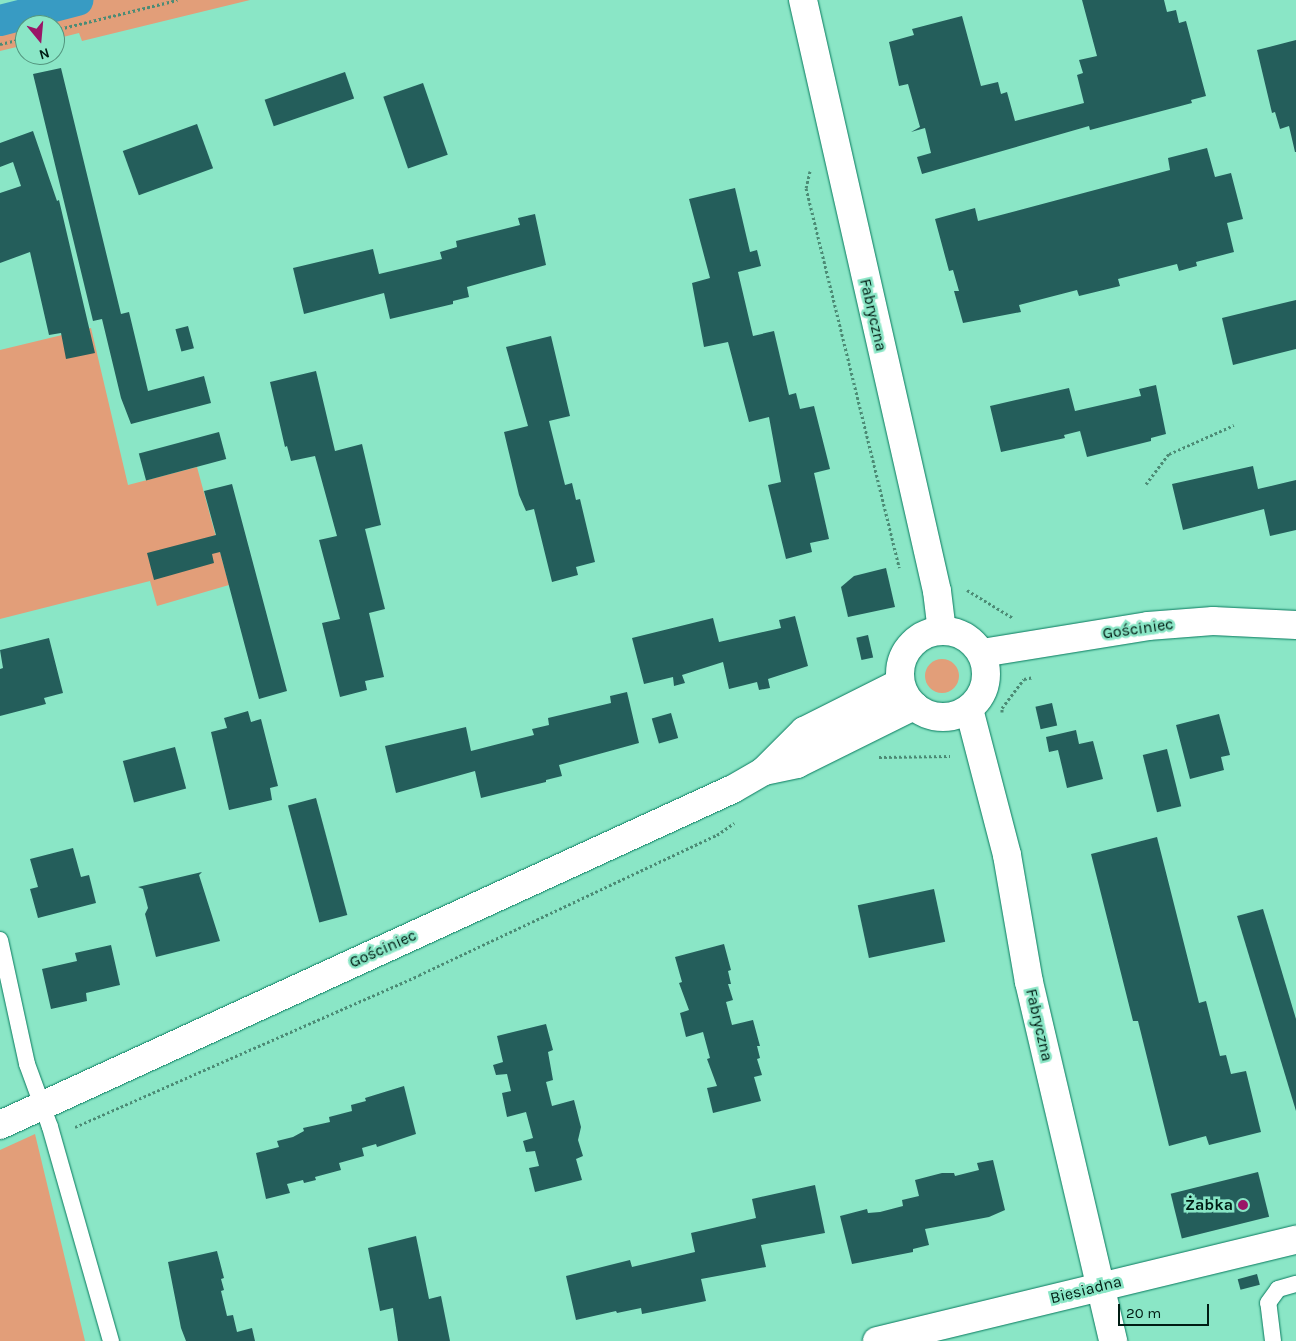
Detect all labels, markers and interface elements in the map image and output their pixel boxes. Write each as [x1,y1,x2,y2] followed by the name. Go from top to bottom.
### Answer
[15,15,65,65] north arrow
[37,44,52,63] text: N
[855,277,891,353] street label: Fabryczna
[1101,615,1175,643] street label: Gościniec
[346,926,420,972] street label: Gościniec
[1021,987,1057,1063] street label: Fabryczna
[1185,1195,1233,1215] place label: Żabka
[1237,1199,1249,1211] marker: Żabka
[1048,1272,1124,1308] street label: Biesiadna
[1121,1294,1212,1326] scale bar
[1126,1304,1161,1322] text: 20 m

